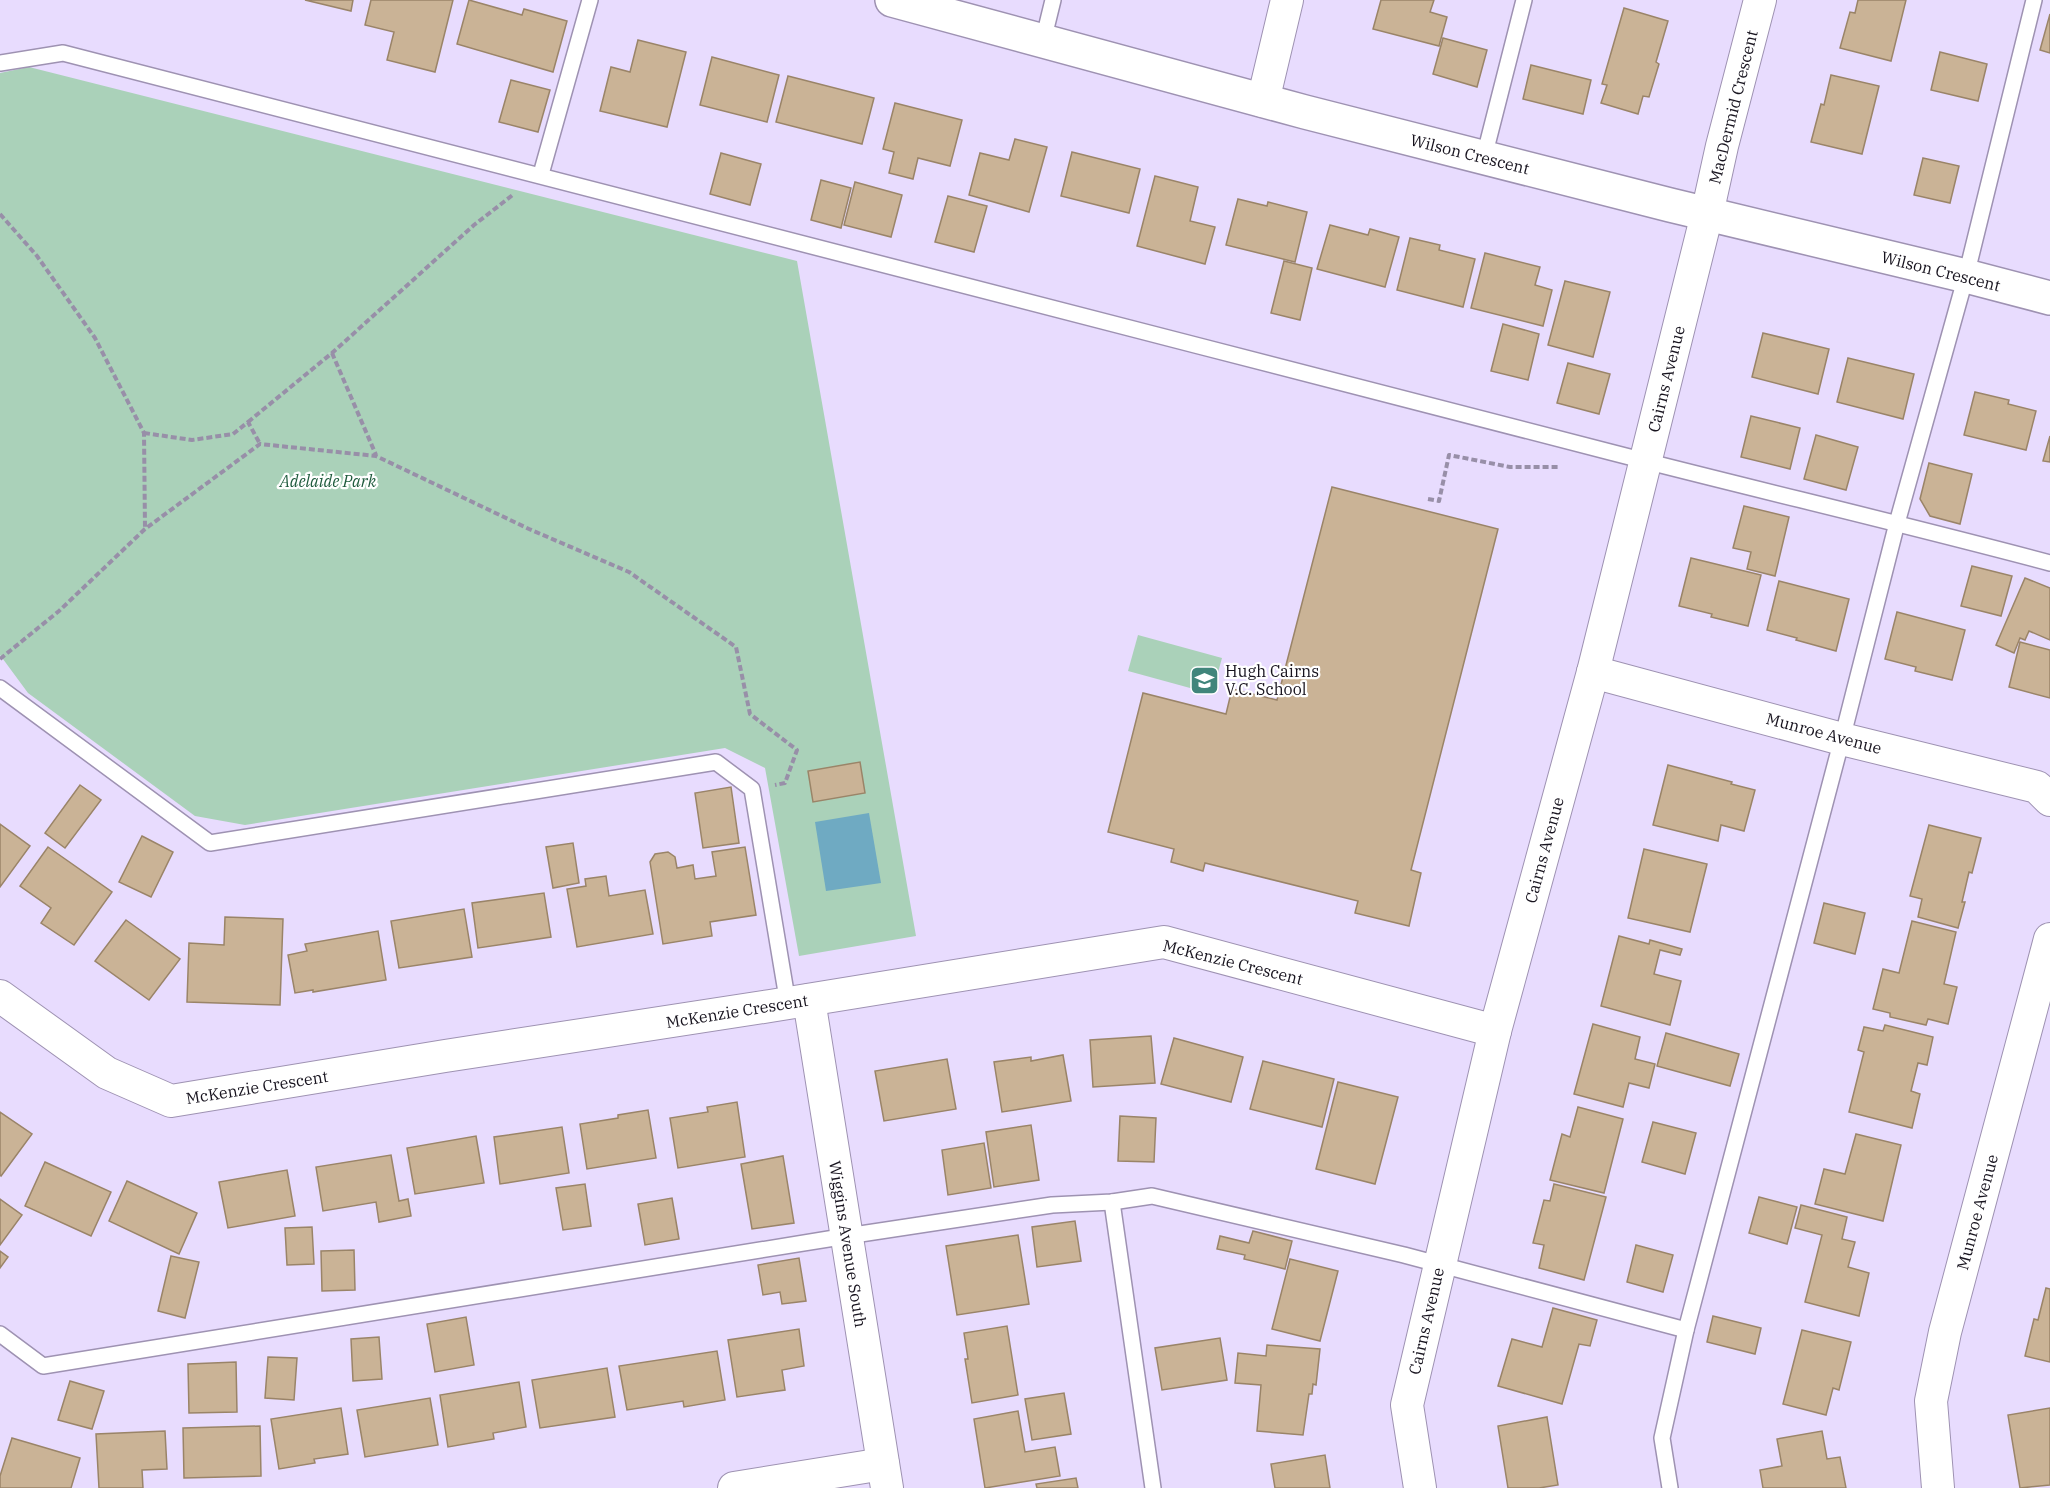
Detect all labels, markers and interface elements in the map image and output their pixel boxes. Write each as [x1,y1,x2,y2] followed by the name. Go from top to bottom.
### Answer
[1704,28,1762,186] street label: MacDermid Crescent
[1408,130,1532,179] street label: Wilson Crescent
[1879,247,2003,296] street label: Wilson Crescent
[1643,324,1689,434] street label: Cairns Avenue
[279,471,377,491] park label: Adelaide Park
[1225,661,1319,699] place label: Hugh Cairns V.C. School
[1188,664,1220,696] school or university icon: Hugh Cairns V.C. School
[1764,708,1884,758] street label: Munroe Avenue
[1520,795,1568,905] street label: Cairns Avenue
[1161,935,1305,989] street label: McKenzie Crescent
[665,990,810,1032] street label: McKenzie Crescent
[185,1066,330,1108] street label: McKenzie Crescent
[1952,1152,2002,1272] street label: Munroe Avenue
[825,1159,871,1329] street label: Wiggins Avenue South
[1404,1266,1448,1376] street label: Cairns Avenue

